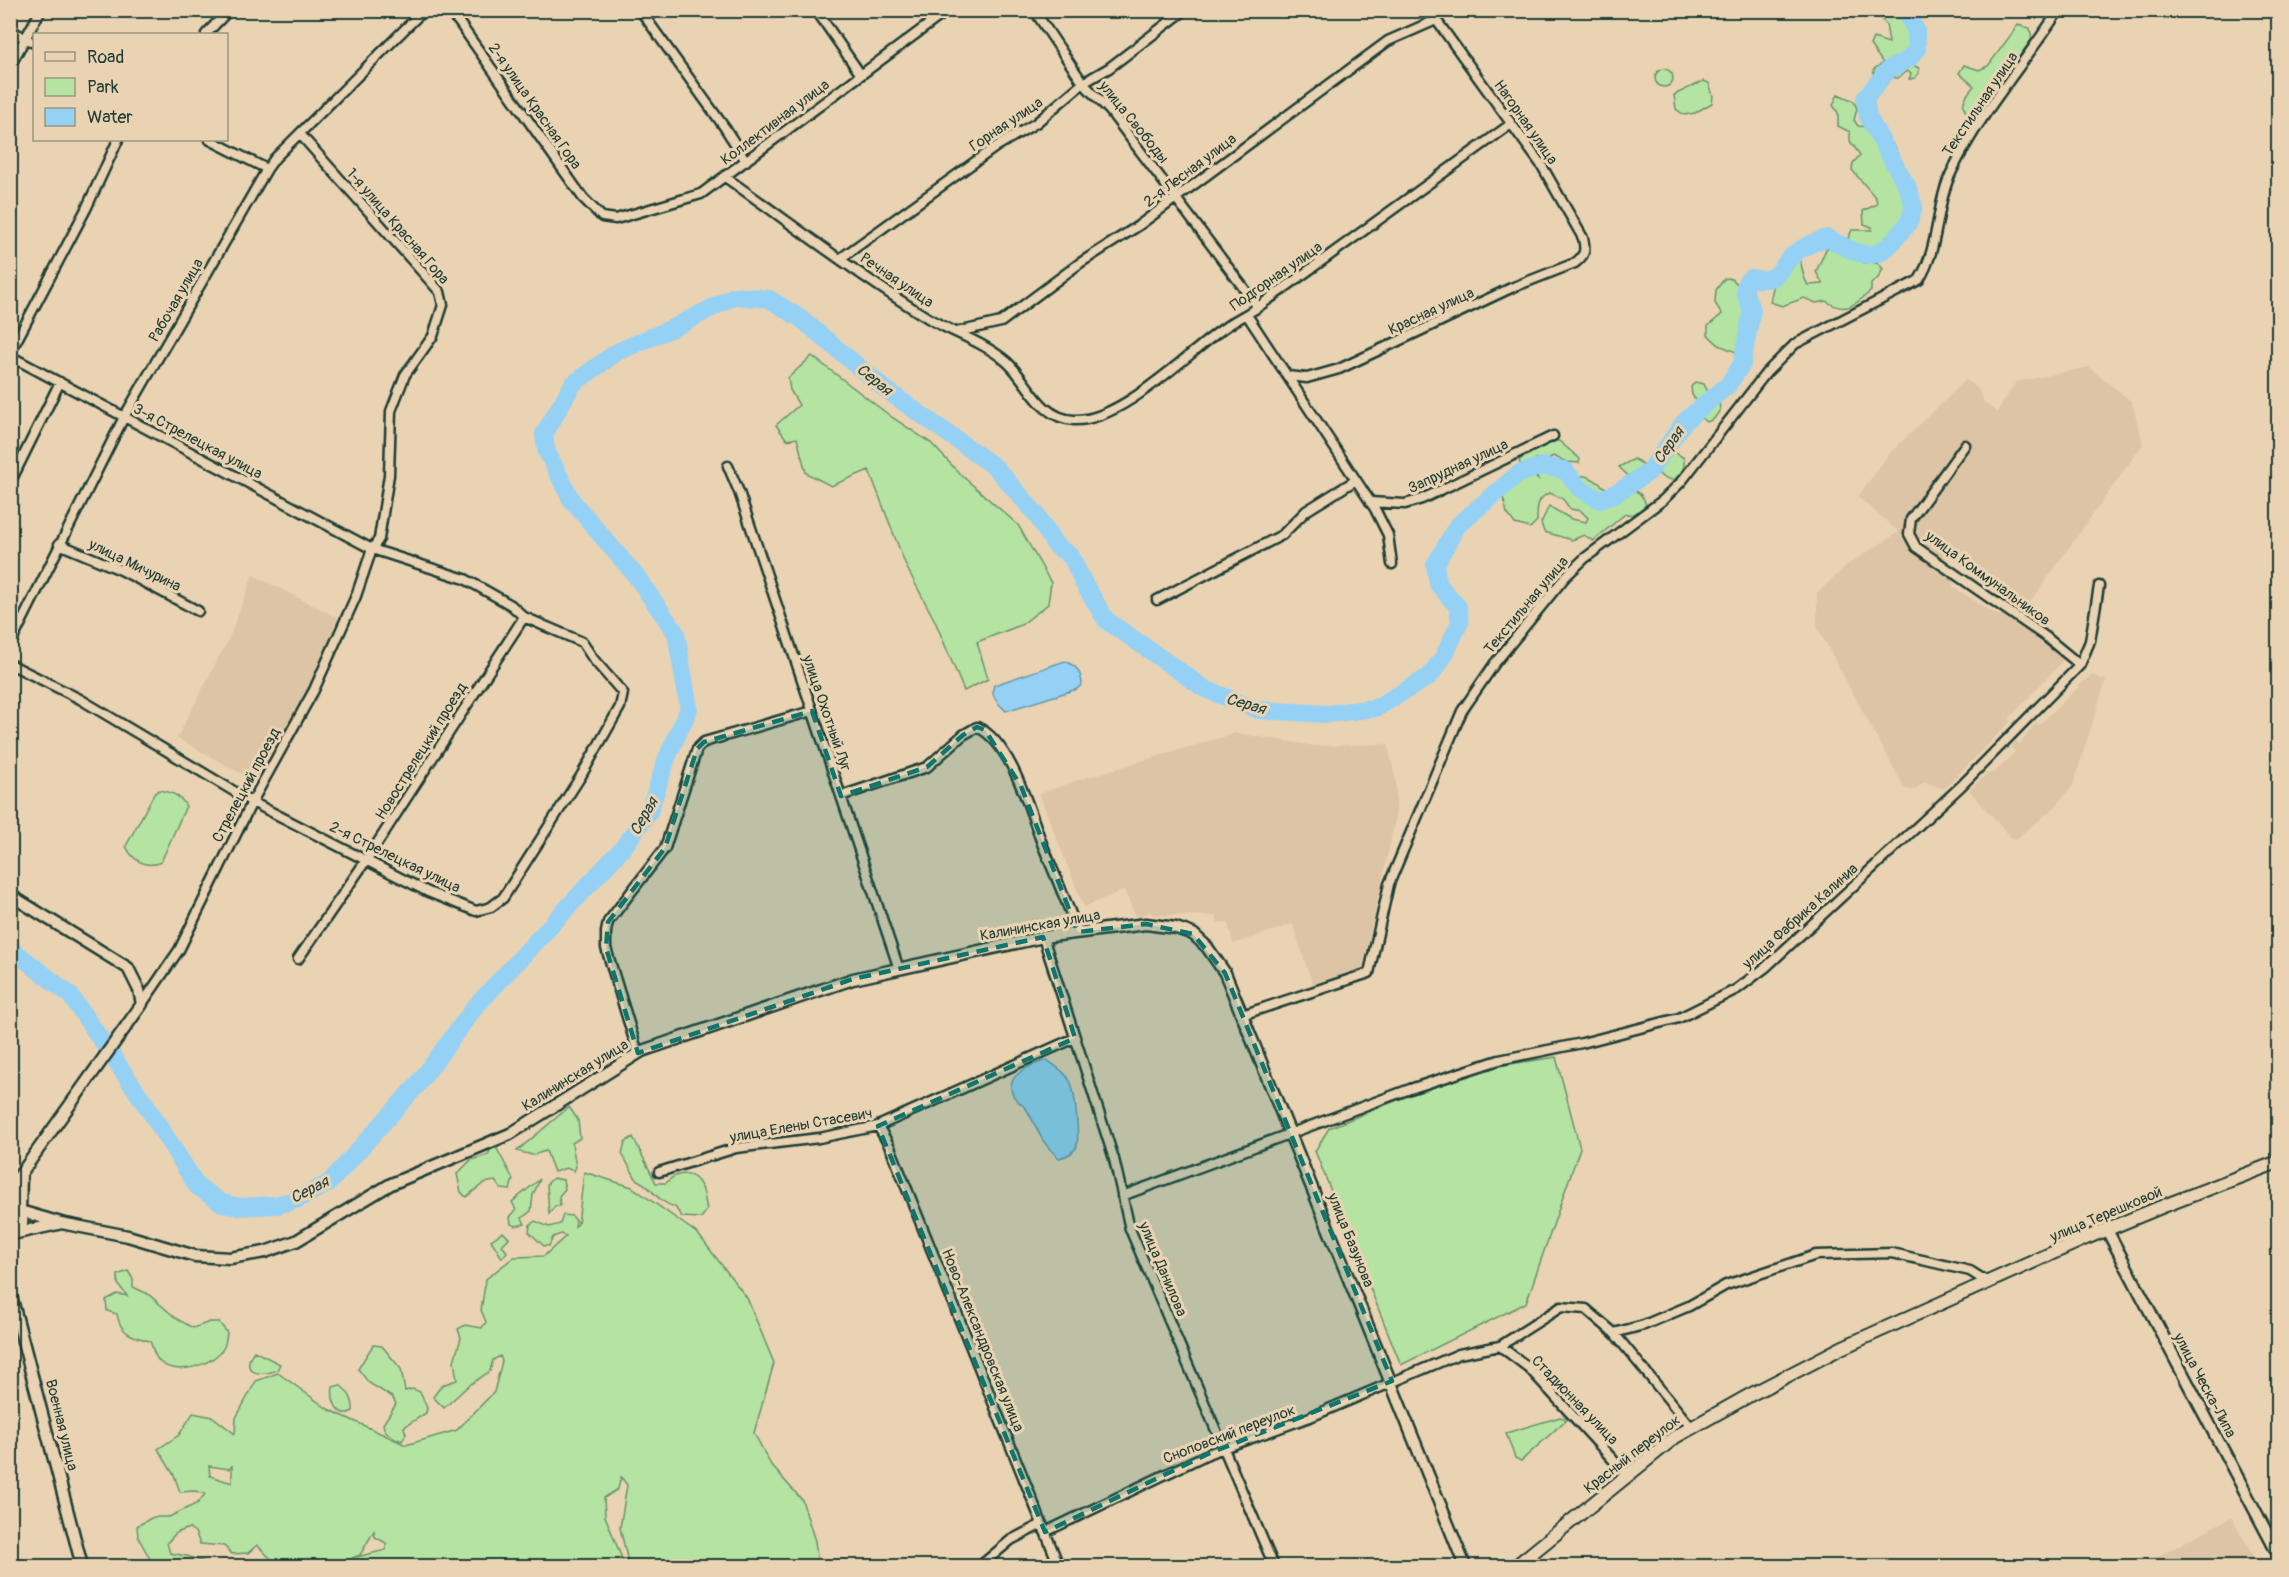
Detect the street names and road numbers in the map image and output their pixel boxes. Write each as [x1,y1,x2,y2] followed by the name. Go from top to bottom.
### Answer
[484,39,585,173] street label: 2-я улица Красная Гора
[1938,48,2022,160] street label: Текстильная улица
[717,75,833,169] street label: Коллективная улица
[1094,76,1173,167] street label: улица Свободы
[1489,76,1562,168] street label: Нагорная улица
[966,93,1047,156] street label: Горная улица
[1140,129,1240,211] street label: 2-я Лесная улица
[342,164,453,288] street label: 1-я улица Красная Гора
[1226,238,1326,315] street label: Подгорная улица
[856,249,937,312] street label: Речная улица
[145,255,208,345] street label: Рабочая улица
[1385,283,1477,340] street label: Красная улица
[130,399,266,483] street label: 3-я Стрелецкая улица
[1405,435,1511,498] street label: Запрудная улица
[1921,526,2054,630] street label: улица Коммунальников
[85,534,184,596] street label: улица Мичурина
[1480,553,1573,658] street label: Текстильная улица
[797,652,855,774] street label: улица Охотный Луг
[371,679,471,823] street label: Новострелецкий проезд
[208,725,285,846] street label: Стрелецкий проезд
[326,817,463,897] street label: 2-я Стрелецкая улица
[1738,860,1862,974] street label: улица Фабрика Калиниа
[978,906,1102,945] street label: Калининская улица
[519,1035,632,1116] street label: Калининская улица
[727,1104,874,1148] street label: улица Елены Стасевич
[2046,1182,2165,1247] street label: улица Терешковой
[1323,1189,1378,1290] street label: улица Базунова
[1134,1218,1191,1319] street label: улица Данилова
[937,1246,1028,1434] street label: Ново-Александровская улица
[2168,1329,2240,1441] street label: улица Ческа-Липа
[1527,1352,1622,1449] street label: Стадионная улица
[41,1377,82,1473] street label: Военная улица
[1160,1400,1298,1468] street label: Сноповский переулок
[1580,1411,1685,1498] street label: Красный переулок

